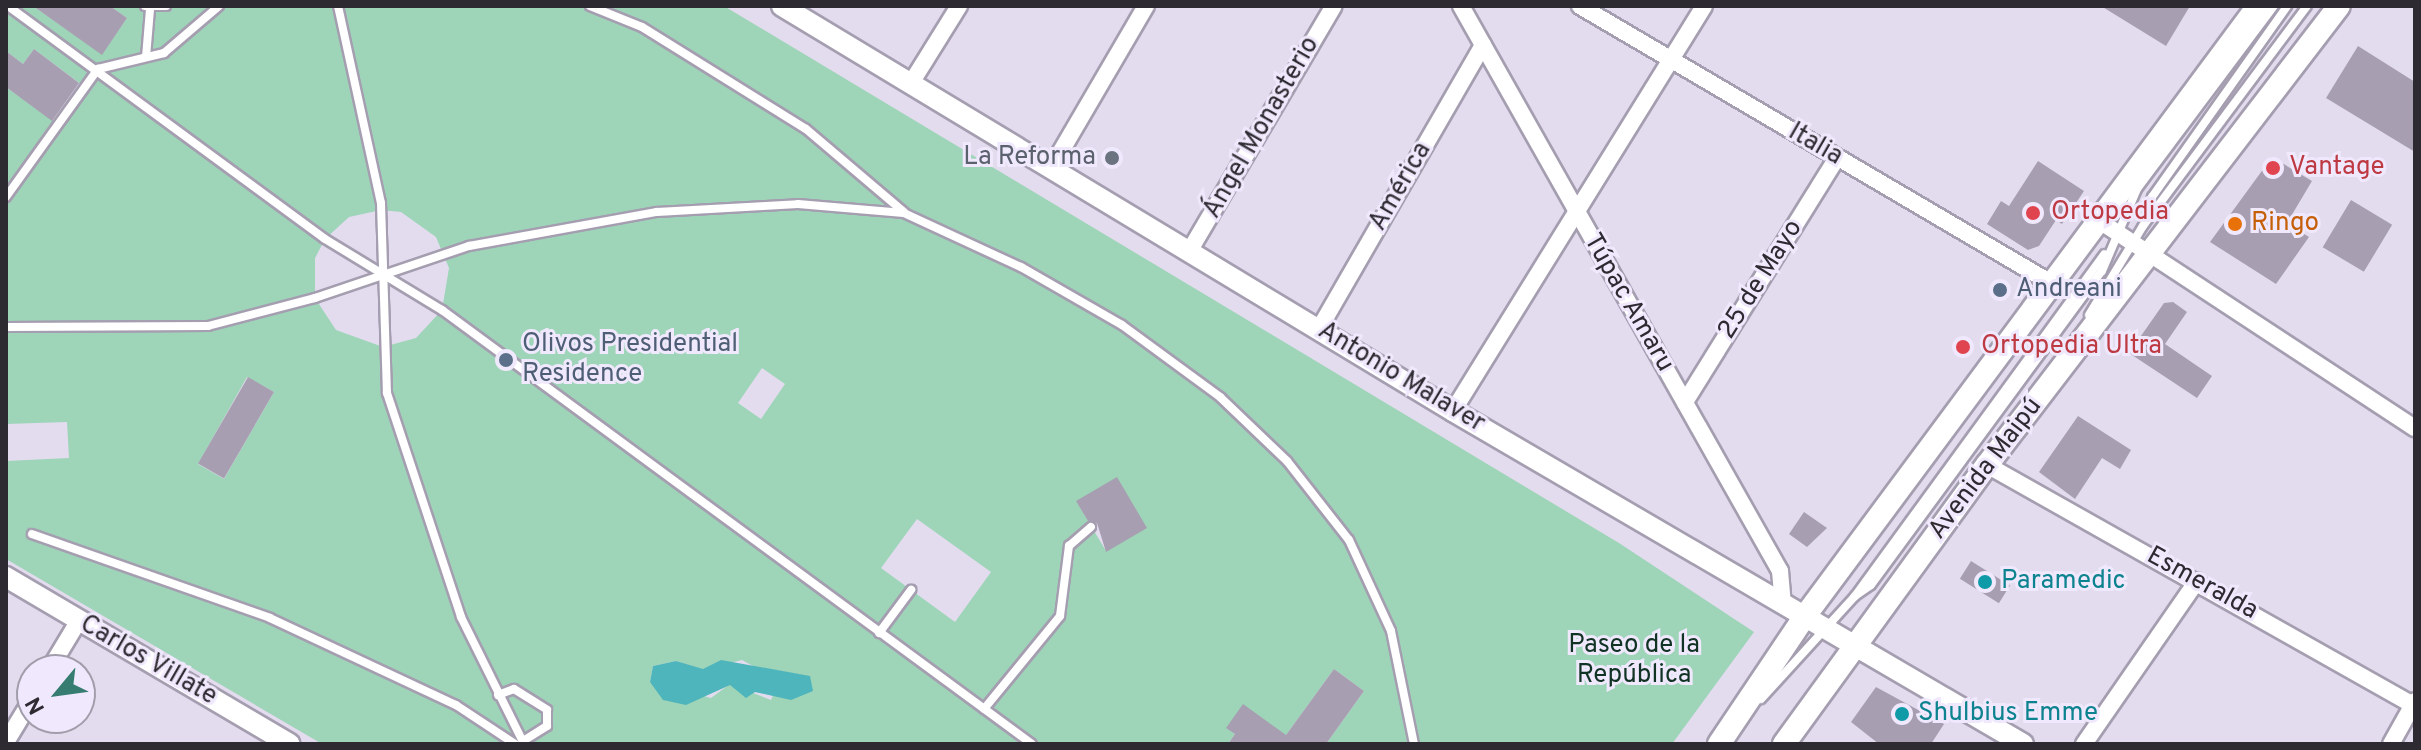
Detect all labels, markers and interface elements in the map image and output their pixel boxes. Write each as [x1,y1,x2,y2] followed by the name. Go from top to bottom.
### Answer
[1197,32,1327,224] street label: Ángel Monasterio
[1782,117,1848,173] street label: Italia
[1363,137,1439,237] street label: América
[963,142,1096,174] place label: La Reforma
[1103,149,1121,167] marker: La Reforma
[2289,152,2385,184] place label: Vantage
[2264,159,2282,177] marker: Vantage
[2051,197,2169,229] place label: Ortopedia
[2022,202,2044,224] marker: Ortopedia
[2251,208,2319,240] place label: Ringo
[1712,215,1810,345] street label: 25 de Mayo
[2226,215,2244,233] marker: Ringo
[1576,228,1680,378] street label: Túpac Amaru
[2016,274,2122,306] place label: Andreani
[1991,281,2009,299] marker: Andreani
[1312,316,1490,440] street label: Antonio Malaver
[522,329,738,390] place label: Olivos Presidential Residence
[1981,331,2162,363] place label: Ortopedia Ultra
[1952,336,1974,358] marker: Ortopedia Ultra
[497,351,515,369] marker: Olivos Presidential Residence
[1923,392,2049,546] street label: Avenida Maipú
[2141,541,2263,627] street label: Esmeralda
[2001,566,2126,598] place label: Paramedic
[1976,573,1994,591] marker: Paramedic
[73,609,223,713] street label: Carlos Villate
[1568,630,1700,692] park label: Paseo de la República
[16,654,96,734] north arrow
[21,691,52,718] text: N
[1918,698,2098,730] place label: Shulbius Emme
[1893,705,1911,723] marker: Shulbius Emme

